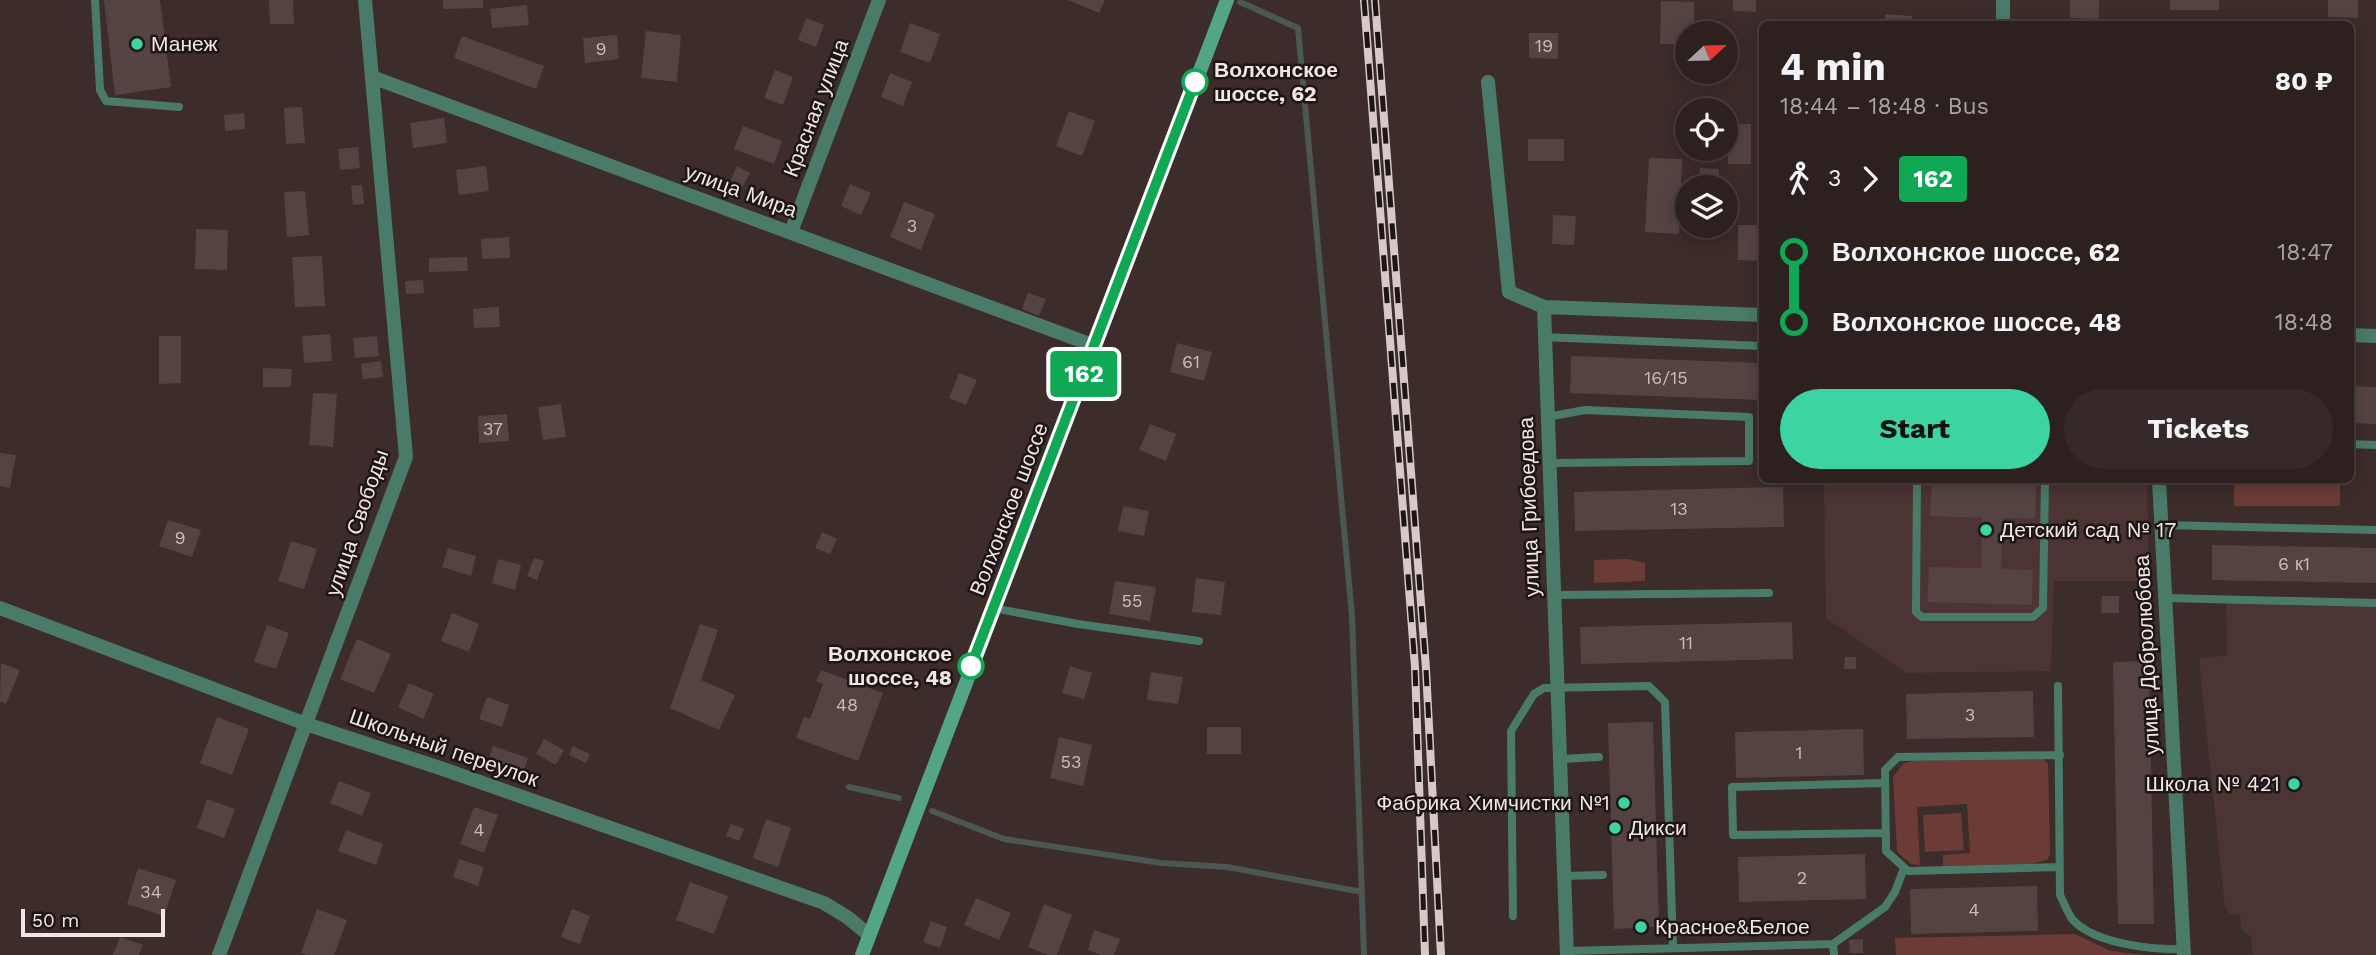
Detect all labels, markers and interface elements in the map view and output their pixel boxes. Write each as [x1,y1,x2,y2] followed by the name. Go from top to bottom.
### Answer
[1675,21,1738,84] north arrow
[1675,21,1738,238] map controls
[151,31,218,56] place label: Манеж
[778,35,853,180] street label: Красная улица
[1535,35,1553,56] house number: 19
[129,36,145,52] marker: Манеж
[595,38,607,59] house number: 9
[1780,45,1886,89] text: 4 min
[1214,57,1338,106] place label: Волхонское шоссе, 62
[2275,66,2333,96] text: 80 ₽
[1182,69,1208,95] marker: Волхонское шоссе, 62
[1780,93,1989,120] text: 18:44 – 18:48 · Bus
[1675,98,1738,161] button: locate
[682,159,801,222] street label: улица Мира
[1780,160,1818,198] icon: walk
[1851,160,1889,198] icon: forward
[1828,165,1841,192] text: 3
[1913,165,1953,193] text: 162
[1675,175,1738,238] button: layers
[907,215,917,236] house number: 3
[1832,237,2120,267] text: Волхонское шоссе, 62
[2277,239,2333,266] text: 18:47
[1832,307,2122,337] text: Волхонское шоссе, 48
[2275,309,2333,336] text: 18:48
[1044,351,1124,397] line badge: 162
[1182,351,1200,372] house number: 61
[1064,360,1104,388] text: 162
[1644,367,1688,388] house number: 16/15
[1780,389,2050,469] button: Start
[2064,389,2333,469] button: Tickets
[1513,416,1544,597] street label: улица Грибоедова
[483,418,503,439] house number: 37
[964,419,1053,599] street label: Волхонское шоссе
[320,446,393,599] street label: улица Свободы
[1670,498,1688,519] house number: 13
[2000,517,2176,542] place label: Детский сад № 17
[1978,522,1994,538] marker: Детский сад № 17
[174,527,186,548] house number: 9
[2278,553,2310,574] house number: 6 к1
[2129,554,2164,756] street label: улица Добролюбова
[1122,590,1142,611] house number: 55
[1679,632,1693,653] house number: 11
[828,641,952,690] place label: Волхонское шоссе, 48
[958,653,984,679] marker: Волхонское шоссе, 48
[836,694,858,715] house number: 48
[346,703,543,792] street label: Школьный переулок
[1965,704,1975,725] house number: 3
[1795,742,1803,763] house number: 1
[1061,751,1081,772] house number: 53
[2146,771,2280,796] place label: Школа № 421
[2286,776,2302,792] marker: Школа № 421
[1376,790,1610,815] place label: Фабрика Химчистки №1
[1616,795,1632,811] marker: Фабрика Химчистки №1
[1629,815,1687,840] place label: Дикси
[474,819,485,840] house number: 4
[1607,820,1623,836] marker: Дикси
[1797,867,1807,888] house number: 2
[140,881,162,902] house number: 34
[1969,899,1980,920] house number: 4
[21,906,164,938] scale bar
[32,909,79,932] text: 50 m
[1655,914,1810,939] place label: Красное&Белое
[1633,919,1649,935] marker: Красное&Белое

